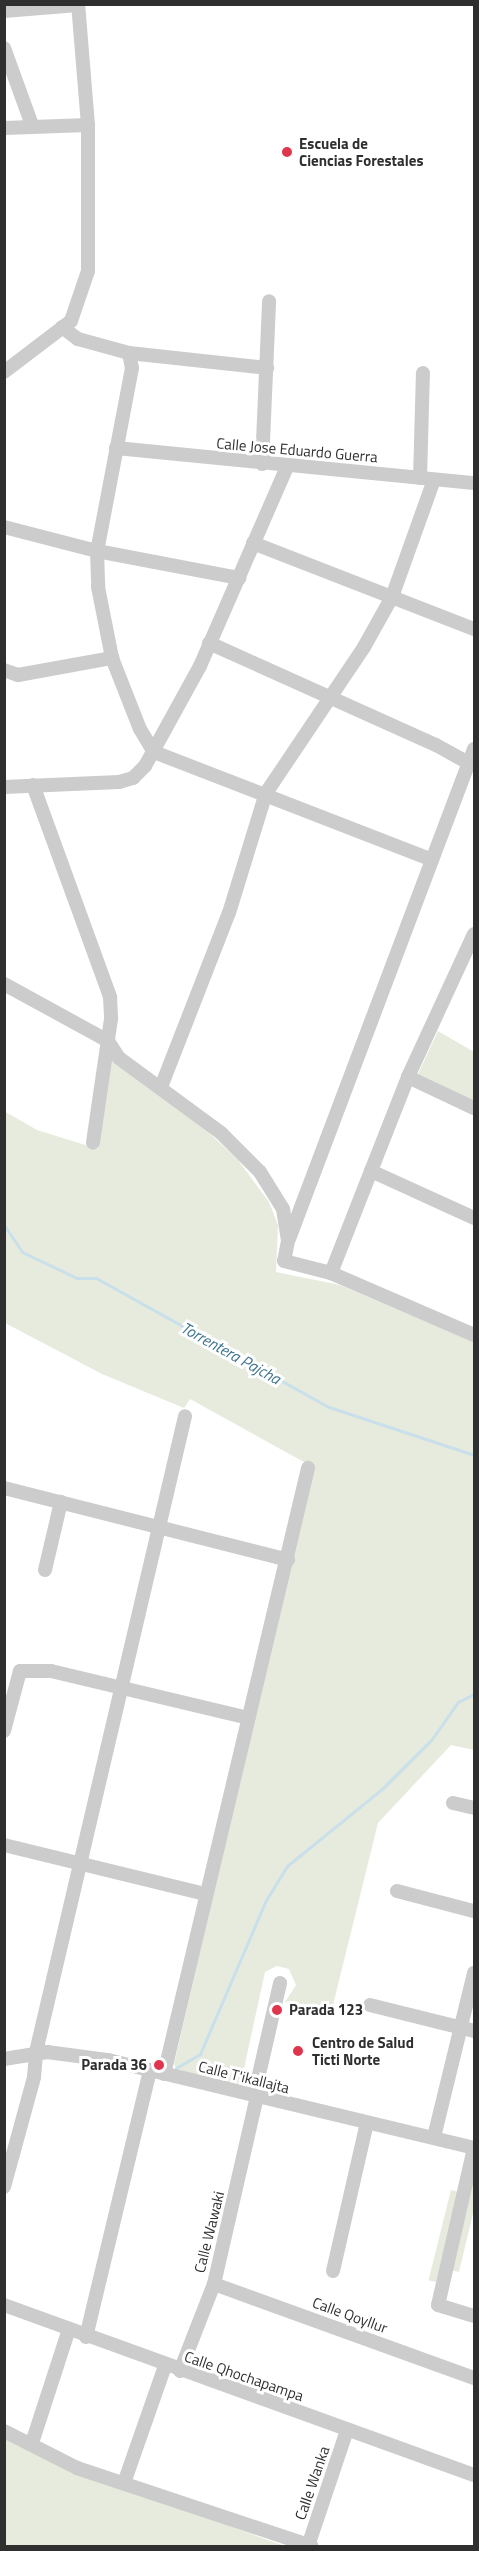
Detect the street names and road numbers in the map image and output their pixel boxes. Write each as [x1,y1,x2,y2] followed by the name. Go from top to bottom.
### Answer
[216,434,378,466] street label: Calle Jose Eduardo Guerra
[197,2057,291,2097] street label: Calle T'ikallajta
[190,2189,228,2275] street label: Calle Wawaki
[310,2293,390,2337] street label: Calle Qoyllur
[182,2347,306,2405] street label: Calle Qhochapampa
[291,2444,333,2522] street label: Calle Wanka

